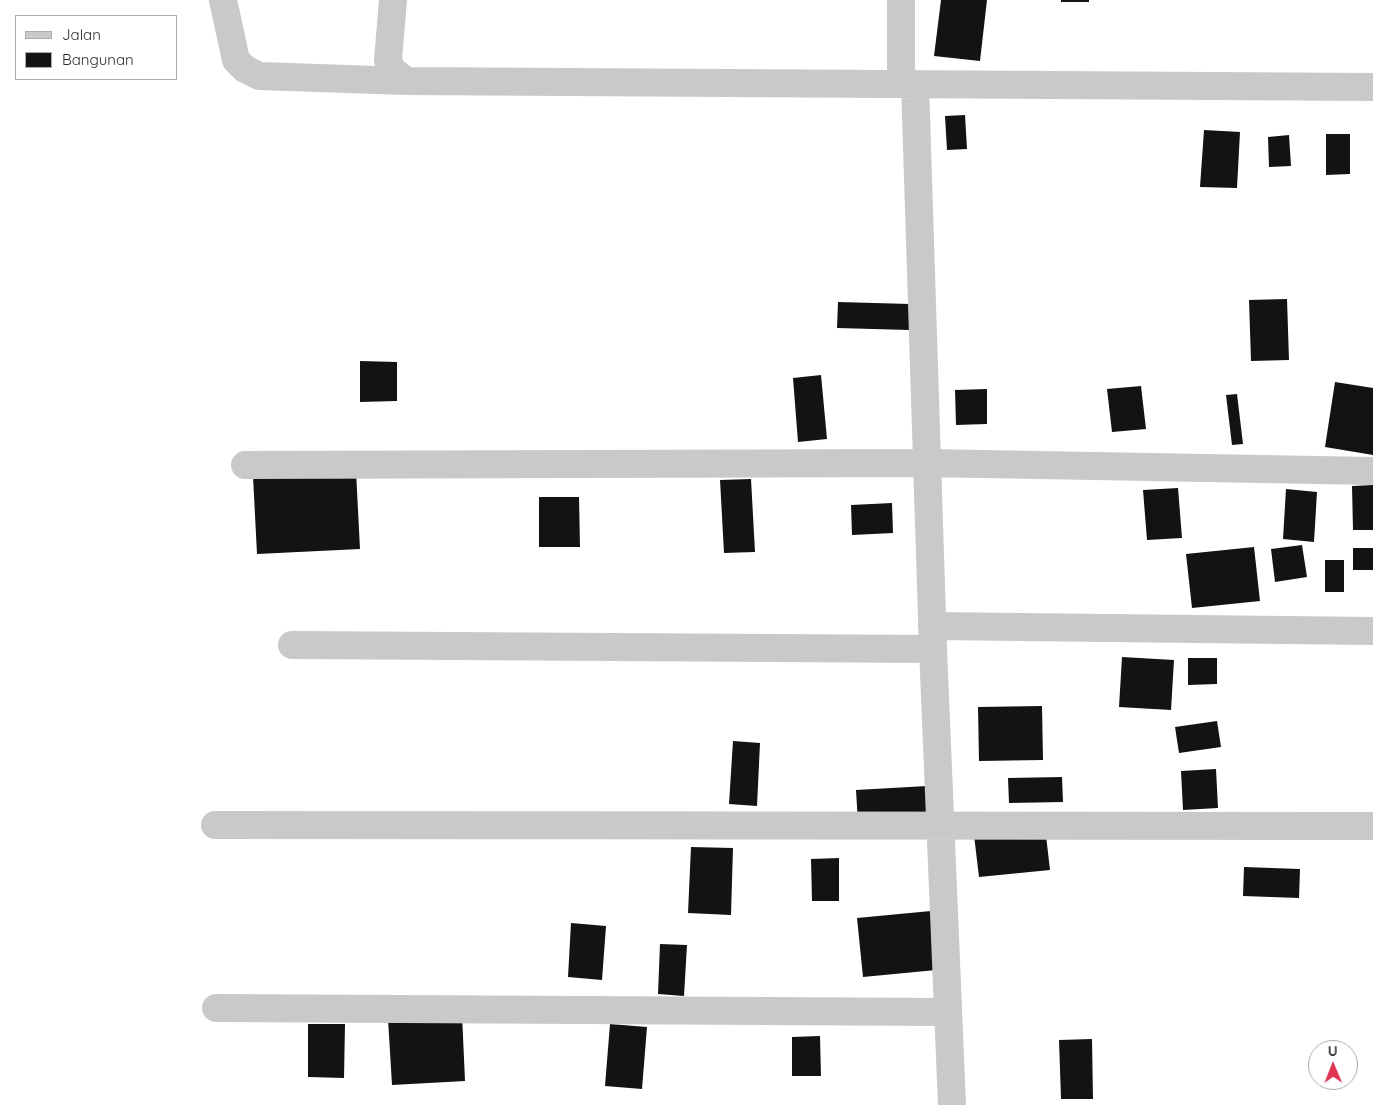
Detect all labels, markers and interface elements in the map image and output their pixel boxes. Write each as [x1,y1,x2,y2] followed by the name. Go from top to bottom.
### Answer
[15,15,178,80] legend
[62,25,101,44] text: Jalan
[62,50,134,69] text: Bangunan
[1308,1040,1358,1090] north arrow
[1328,1042,1338,1060] text: U

